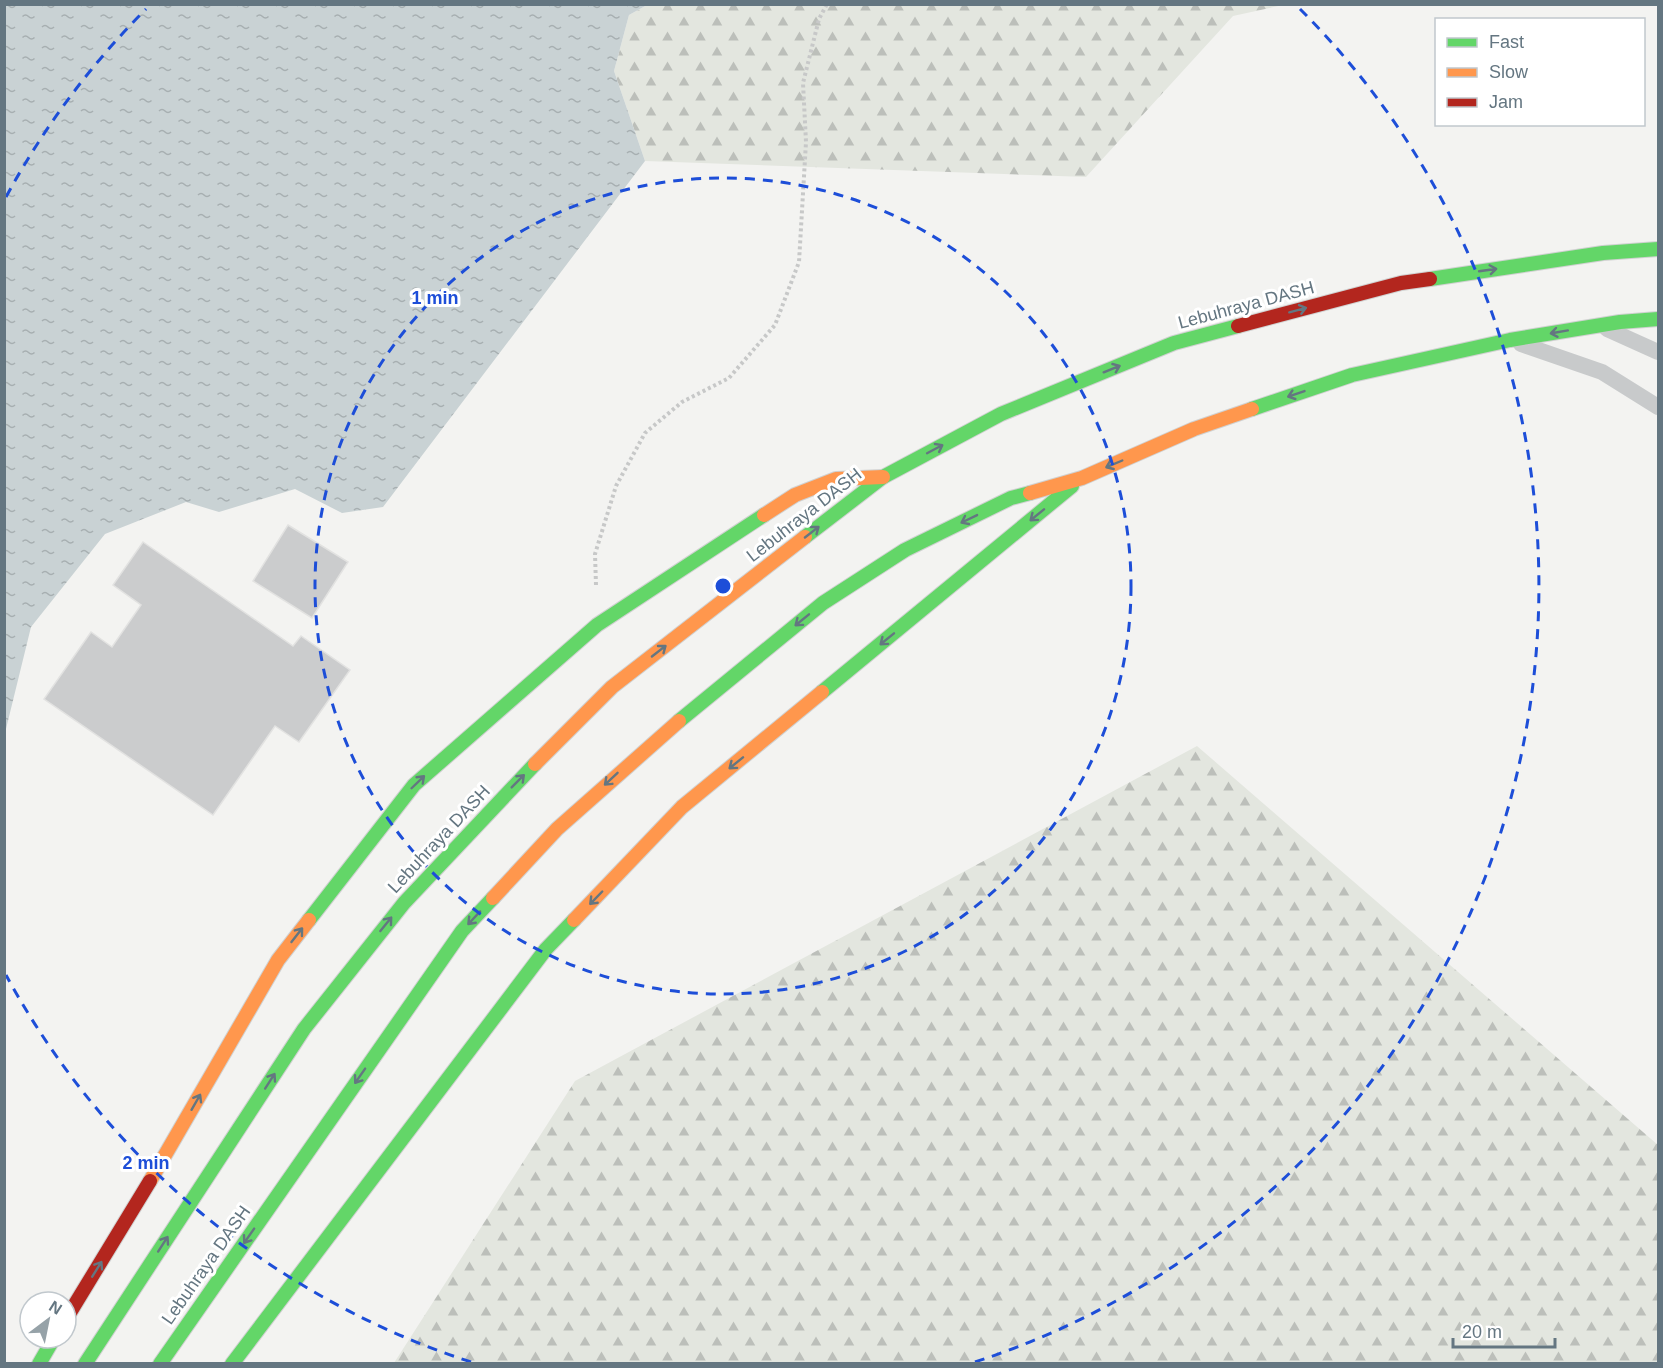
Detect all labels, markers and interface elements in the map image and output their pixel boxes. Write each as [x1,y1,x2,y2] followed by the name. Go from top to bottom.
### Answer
[1435,18,1645,126] legend
[1489,32,1524,52] text: Fast
[1489,62,1529,82] text: Slow
[1489,92,1523,112] text: Jam
[1478,264,1497,275] one-way arrow
[1176,277,1316,333] street label: Lebuhraya DASH
[411,288,459,308] text: 1 min
[1288,304,1307,316] one-way arrow
[1550,327,1569,338] one-way arrow
[1102,363,1121,374] one-way arrow
[1287,390,1306,401] one-way arrow
[925,443,943,454] one-way arrow
[1106,459,1124,470] one-way arrow
[743,464,865,566] street label: Lebuhraya DASH
[1030,508,1045,522] one-way arrow
[960,514,978,526] one-way arrow
[804,525,820,538] one-way arrow
[713,576,733,596] centre of rings
[795,613,810,627] one-way arrow
[879,632,895,645] one-way arrow
[650,645,666,658] one-way arrow
[728,756,744,769] one-way arrow
[604,772,619,786] one-way arrow
[510,773,525,788] one-way arrow
[411,775,426,790] one-way arrow
[384,781,494,897] street label: Lebuhraya DASH
[588,890,603,905] one-way arrow
[468,910,482,925] one-way arrow
[379,917,393,932] one-way arrow
[291,928,304,944] one-way arrow
[354,1067,366,1083] one-way arrow
[264,1073,276,1090] one-way arrow
[190,1094,202,1111] one-way arrow
[122,1153,170,1173] text: 2 min
[158,1202,254,1328] street label: Lebuhraya DASH
[243,1227,255,1243] one-way arrow
[158,1236,170,1253] one-way arrow
[90,1261,103,1278] one-way arrow
[18,1290,78,1350] north arrow
[46,1297,65,1318] text: N
[1453,1311,1555,1349] scale bar
[1462,1322,1502,1342] text: 20 m

